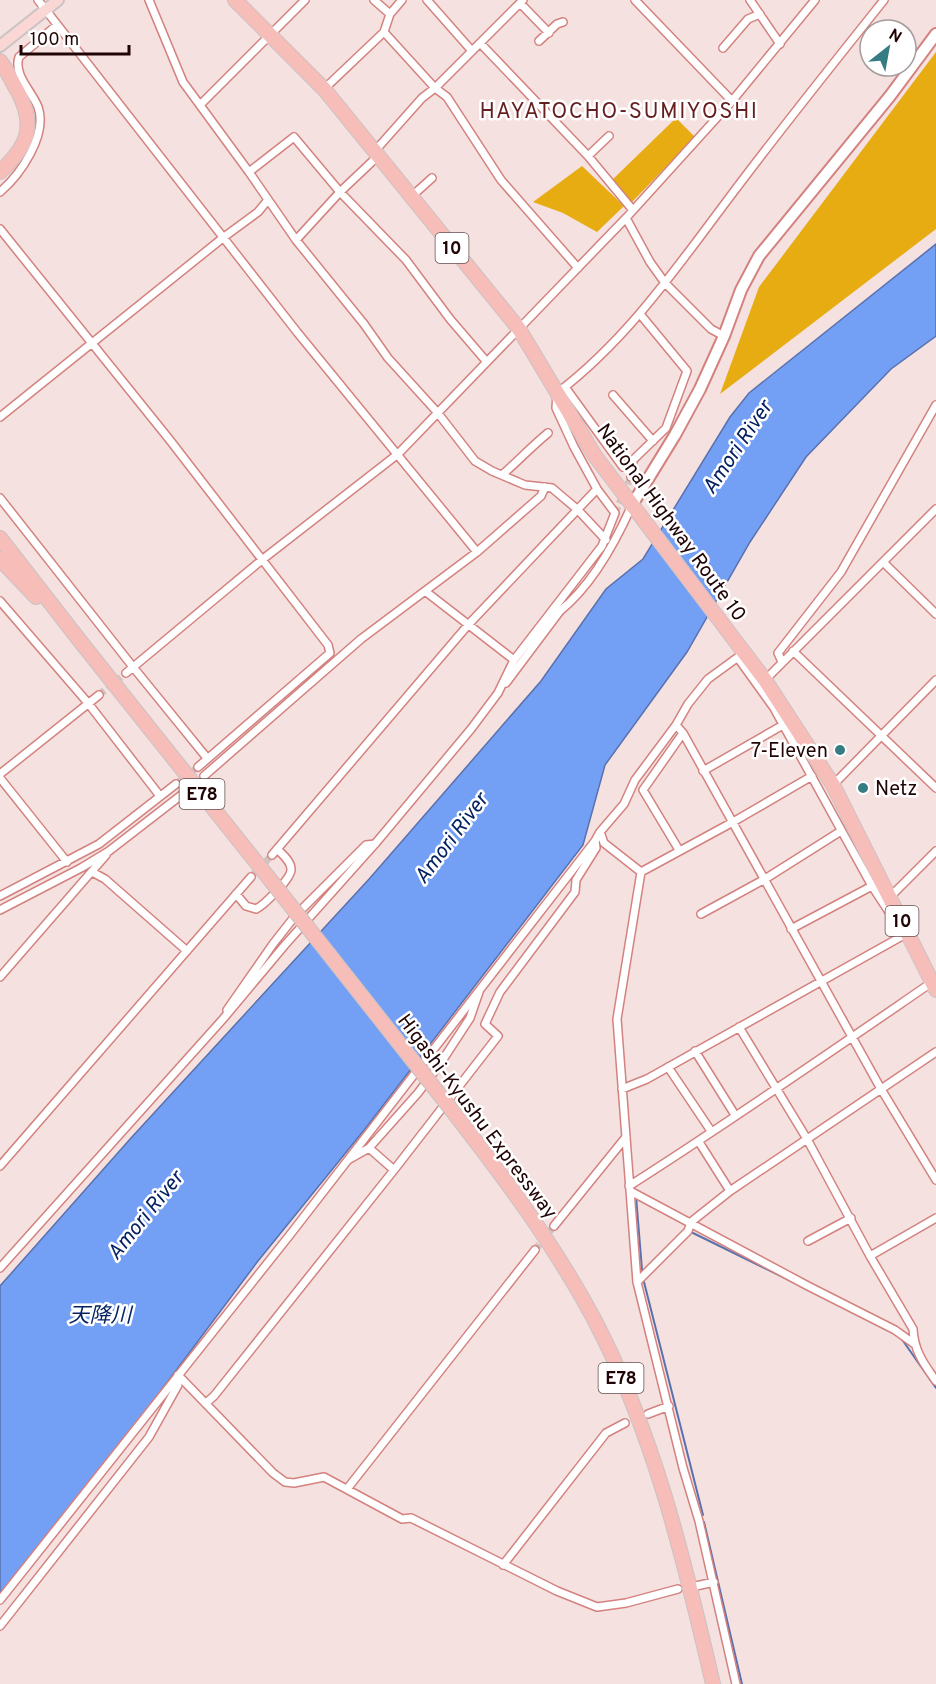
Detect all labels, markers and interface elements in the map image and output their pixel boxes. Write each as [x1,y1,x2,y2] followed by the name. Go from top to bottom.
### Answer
[21,18,129,56] scale bar
[858,18,918,78] north arrow
[885,25,905,48] text: N
[30,29,79,52] text: 100 m
[480,99,758,126] district label: HAYATOCHO-SUMIYOSHI
[436,233,468,263] road number: 10
[697,394,781,500] water label: Amori River
[590,419,751,627] street label: National Highway Route 10
[751,739,828,765] place label: 7-Eleven
[833,743,847,757] marker: 7-Eleven
[875,777,917,803] place label: Netz
[180,779,224,809] road number: E78
[856,781,870,795] marker: Netz
[409,786,496,890] water label: Amori River
[886,906,918,936] road number: 10
[391,1009,562,1225] street label: Higashi-Kyushu Expressway
[102,1164,192,1266] water label: Amori River
[69,1303,133,1330] water label: 天降川
[598,1363,644,1393] road number: E78

